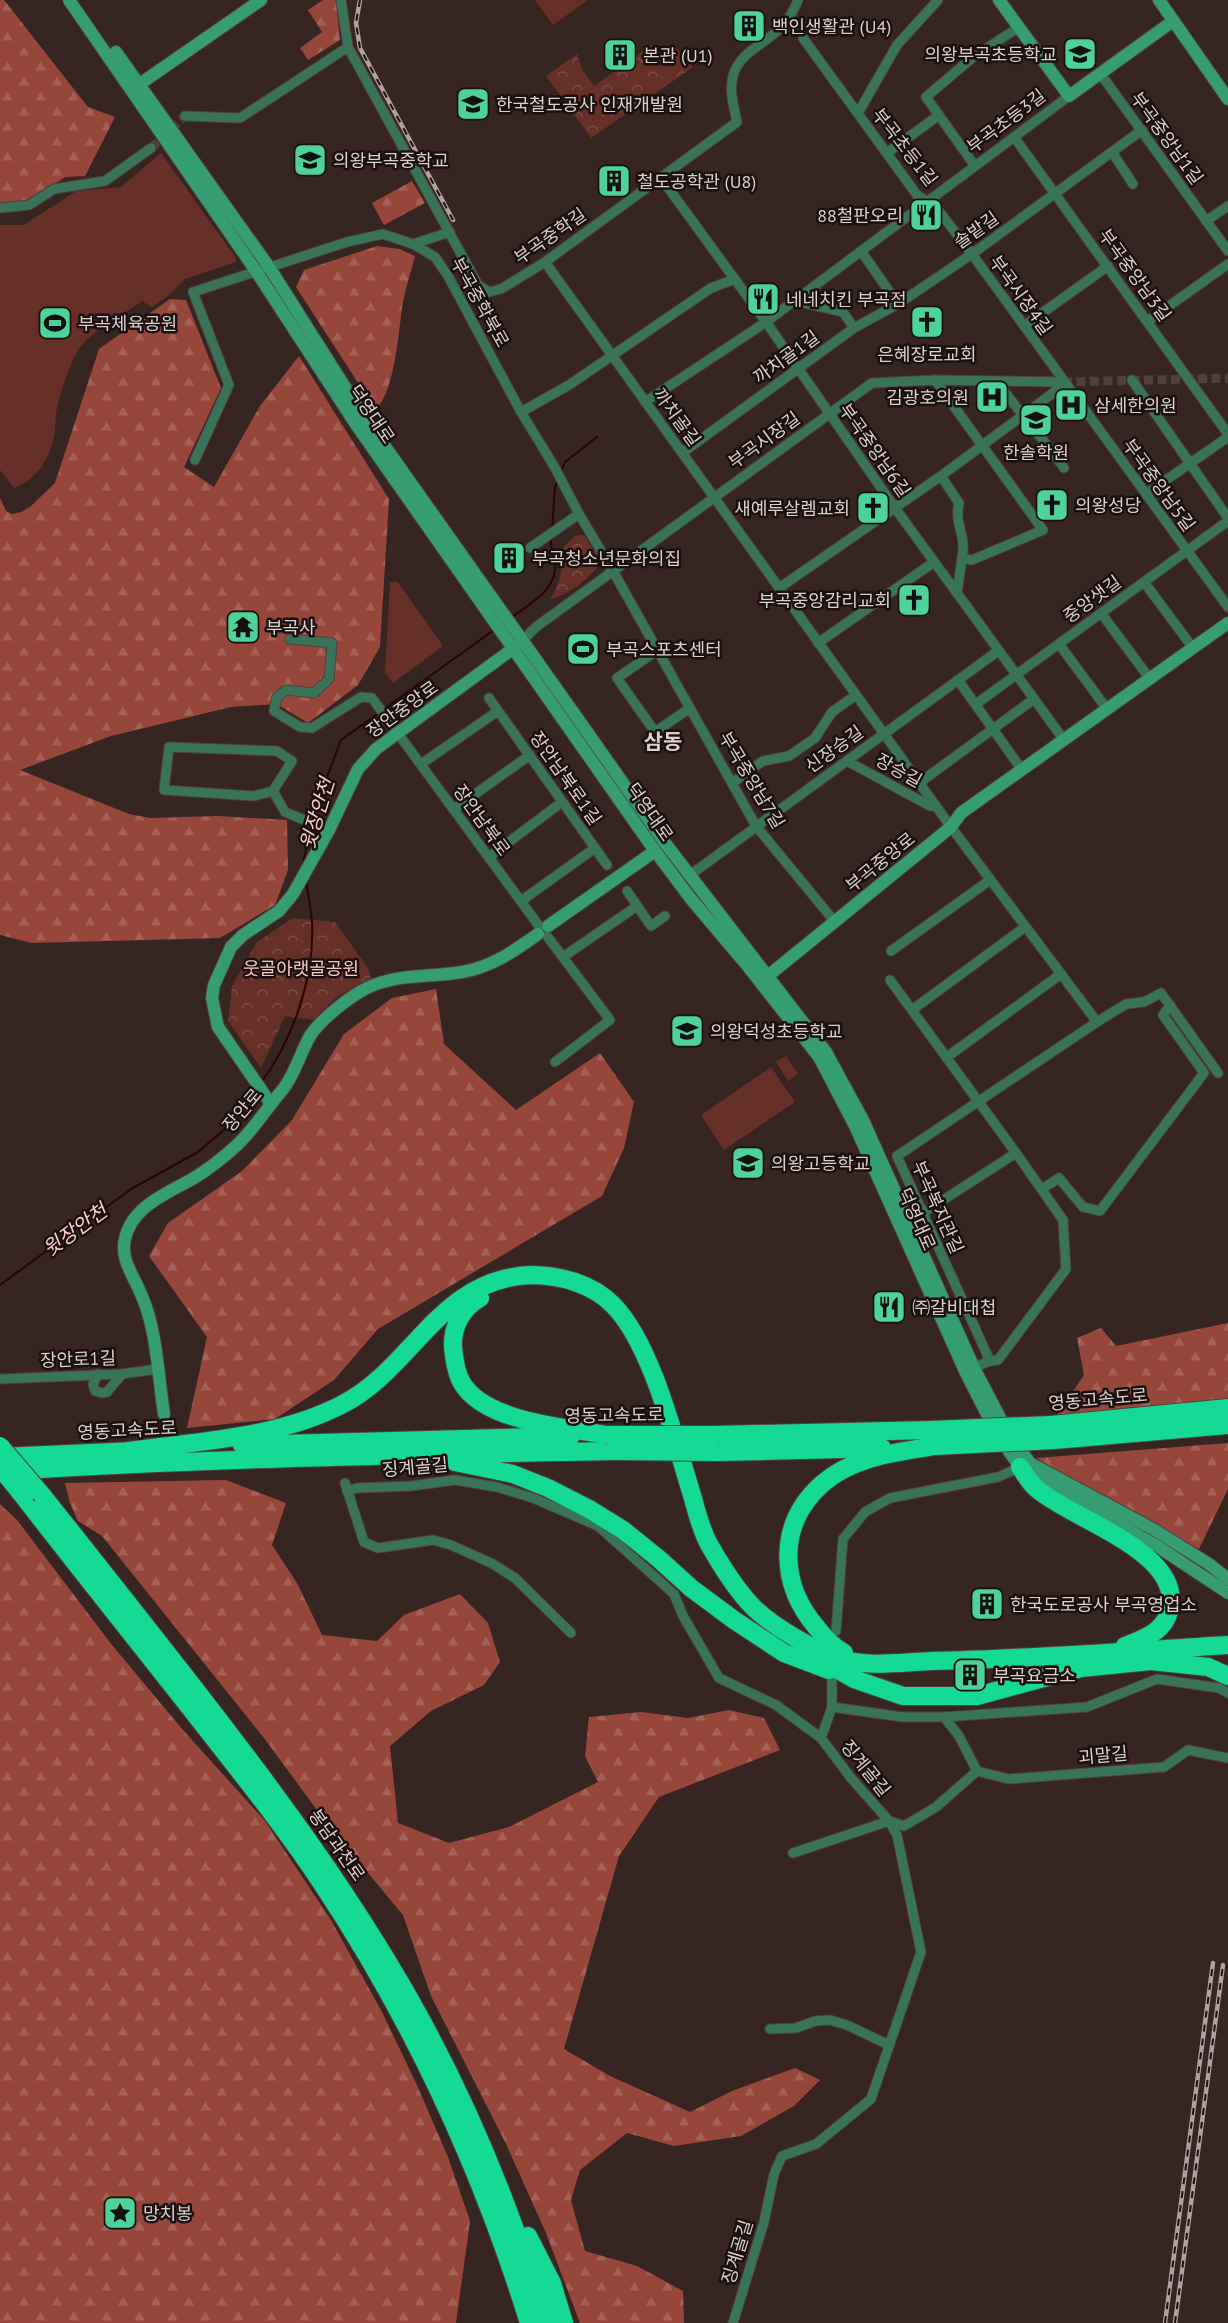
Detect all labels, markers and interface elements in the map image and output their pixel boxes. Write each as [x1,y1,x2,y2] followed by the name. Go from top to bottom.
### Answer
[731,8,767,44] building icon: 백인생활관 (U4)
[772,15,891,38] place label: 백인생활관 (U4)
[1062,36,1098,72] school or university icon: 의왕부곡초등학교
[602,37,638,73] building icon: 본관 (U1)
[925,43,1057,66] place label: 의왕부곡초등학교
[643,44,713,67] place label: 본관 (U1)
[962,84,1050,158] street label: 부곡초등3길
[455,86,491,122] school or university icon: 한국철도공사 인재개발원
[1126,87,1208,189] street label: 부곡중앙남1길
[496,93,683,116] place label: 한국철도공사 인재개발원
[867,103,943,191] street label: 부곡초등1길
[292,142,328,178] school or university icon: 의왕부곡중학교
[333,149,449,172] place label: 의왕부곡중학교
[596,163,632,199] building icon: 철도공학관 (U8)
[637,170,756,193] place label: 철도공학관 (U8)
[908,197,944,233] restaurant icon: 88철판오리
[509,203,591,269] street label: 부곡중학길
[817,204,903,227] place label: 88철판오리
[949,206,1003,254] street label: 솔밭길
[1094,224,1176,326] street label: 부곡중앙남3길
[984,251,1058,339] street label: 부곡시장4길
[446,253,514,351] street label: 부곡중학북로
[745,281,781,317] restaurant icon: 네네치킨 부곡점
[786,288,907,311] place label: 네네치킨 부곡점
[909,304,945,340] church icon: 은혜장로교회
[37,305,73,341] sports icon: 부곡체육공원
[78,312,177,335] place label: 부곡체육공원
[748,325,824,389] street label: 까치골1길
[877,343,977,366] place label: 은혜장로교회
[974,379,1010,415] hospital icon: 김광호의원
[344,380,400,448] street label: 덕영대로
[648,383,706,451] street label: 까치골길
[886,386,969,409] place label: 김광호의원
[1053,387,1089,423] hospital icon: 삼세한의원
[1094,394,1177,417] place label: 삼세한의원
[834,399,916,501] street label: 부곡중앙남6길
[1018,402,1054,438] school or university icon: 한솔학원
[724,406,804,474] street label: 부곡시장길
[1118,434,1200,536] street label: 부곡중앙남5길
[1003,441,1069,464] place label: 한솔학원
[1034,487,1070,523] church icon: 의왕성당
[855,490,891,526] church icon: 새예루살렘교회
[1075,494,1141,517] place label: 의왕성당
[734,497,850,520] place label: 새예루살렘교회
[491,540,527,576] building icon: 부곡청소년문화의집
[532,547,681,570] place label: 부곡청소년문화의집
[1058,570,1126,628] street label: 중앙샛길
[896,582,932,618] church icon: 부곡중앙감리교회
[759,589,891,612] place label: 부곡중앙감리교회
[225,609,261,645] temple icon: 부곡사
[266,616,316,639] place label: 부곡사
[565,631,601,667] sports icon: 부곡스포츠센터
[606,638,722,661] place label: 부곡스포츠센터
[362,675,442,743] street label: 장안중앙로
[800,720,868,778] street label: 신장승길
[525,727,607,829] street label: 장안남북로1길
[714,727,790,833] street label: 부곡중앙남7길
[644,728,682,755] district label: 삼동
[872,748,926,792] street label: 장승길
[294,773,341,853] water label: 윗장안천
[622,778,678,846] street label: 덕영대로
[448,780,516,860] street label: 장안남북로
[841,827,919,897] street label: 부곡중앙로
[243,957,359,980] park label: 웃골아랫골공원
[669,1013,705,1049] school or university icon: 의왕덕성초등학교
[710,1020,842,1043] place label: 의왕덕성초등학교
[217,1084,267,1136] street label: 장안로
[730,1145,766,1181] school or university icon: 의왕고등학교
[771,1152,870,1175] place label: 의왕고등학교
[907,1157,969,1257] street label: 부곡복지관길
[893,1184,941,1254] street label: 덕영대로
[38,1196,115,1262] water label: 윗장안천
[871,1289,907,1325] restaurant icon: ㈜갈비대첩
[912,1296,996,1319] place label: ㈜갈비대첩
[40,1346,116,1372] street label: 장안로1길
[1048,1383,1148,1415] street label: 영동고속도로
[564,1403,664,1427] street label: 영동고속도로
[77,1416,177,1444] street label: 영동고속도로
[381,1453,449,1481] street label: 징계골길
[969,1586,1005,1622] building icon: 한국도로공사 부곡영업소
[1010,1593,1197,1616] place label: 한국도로공사 부곡영업소
[952,1657,988,1693] building icon: 부곡요금소
[993,1664,1076,1687] place label: 부곡요금소
[836,1735,896,1801] street label: 징계골길
[1077,1741,1129,1769] street label: 괴말길
[304,1804,370,1886] street label: 봉담과천로
[102,2195,138,2231] place icon: 망치봉
[143,2202,193,2225] place label: 망치봉
[716,2217,758,2287] street label: 징계골길

